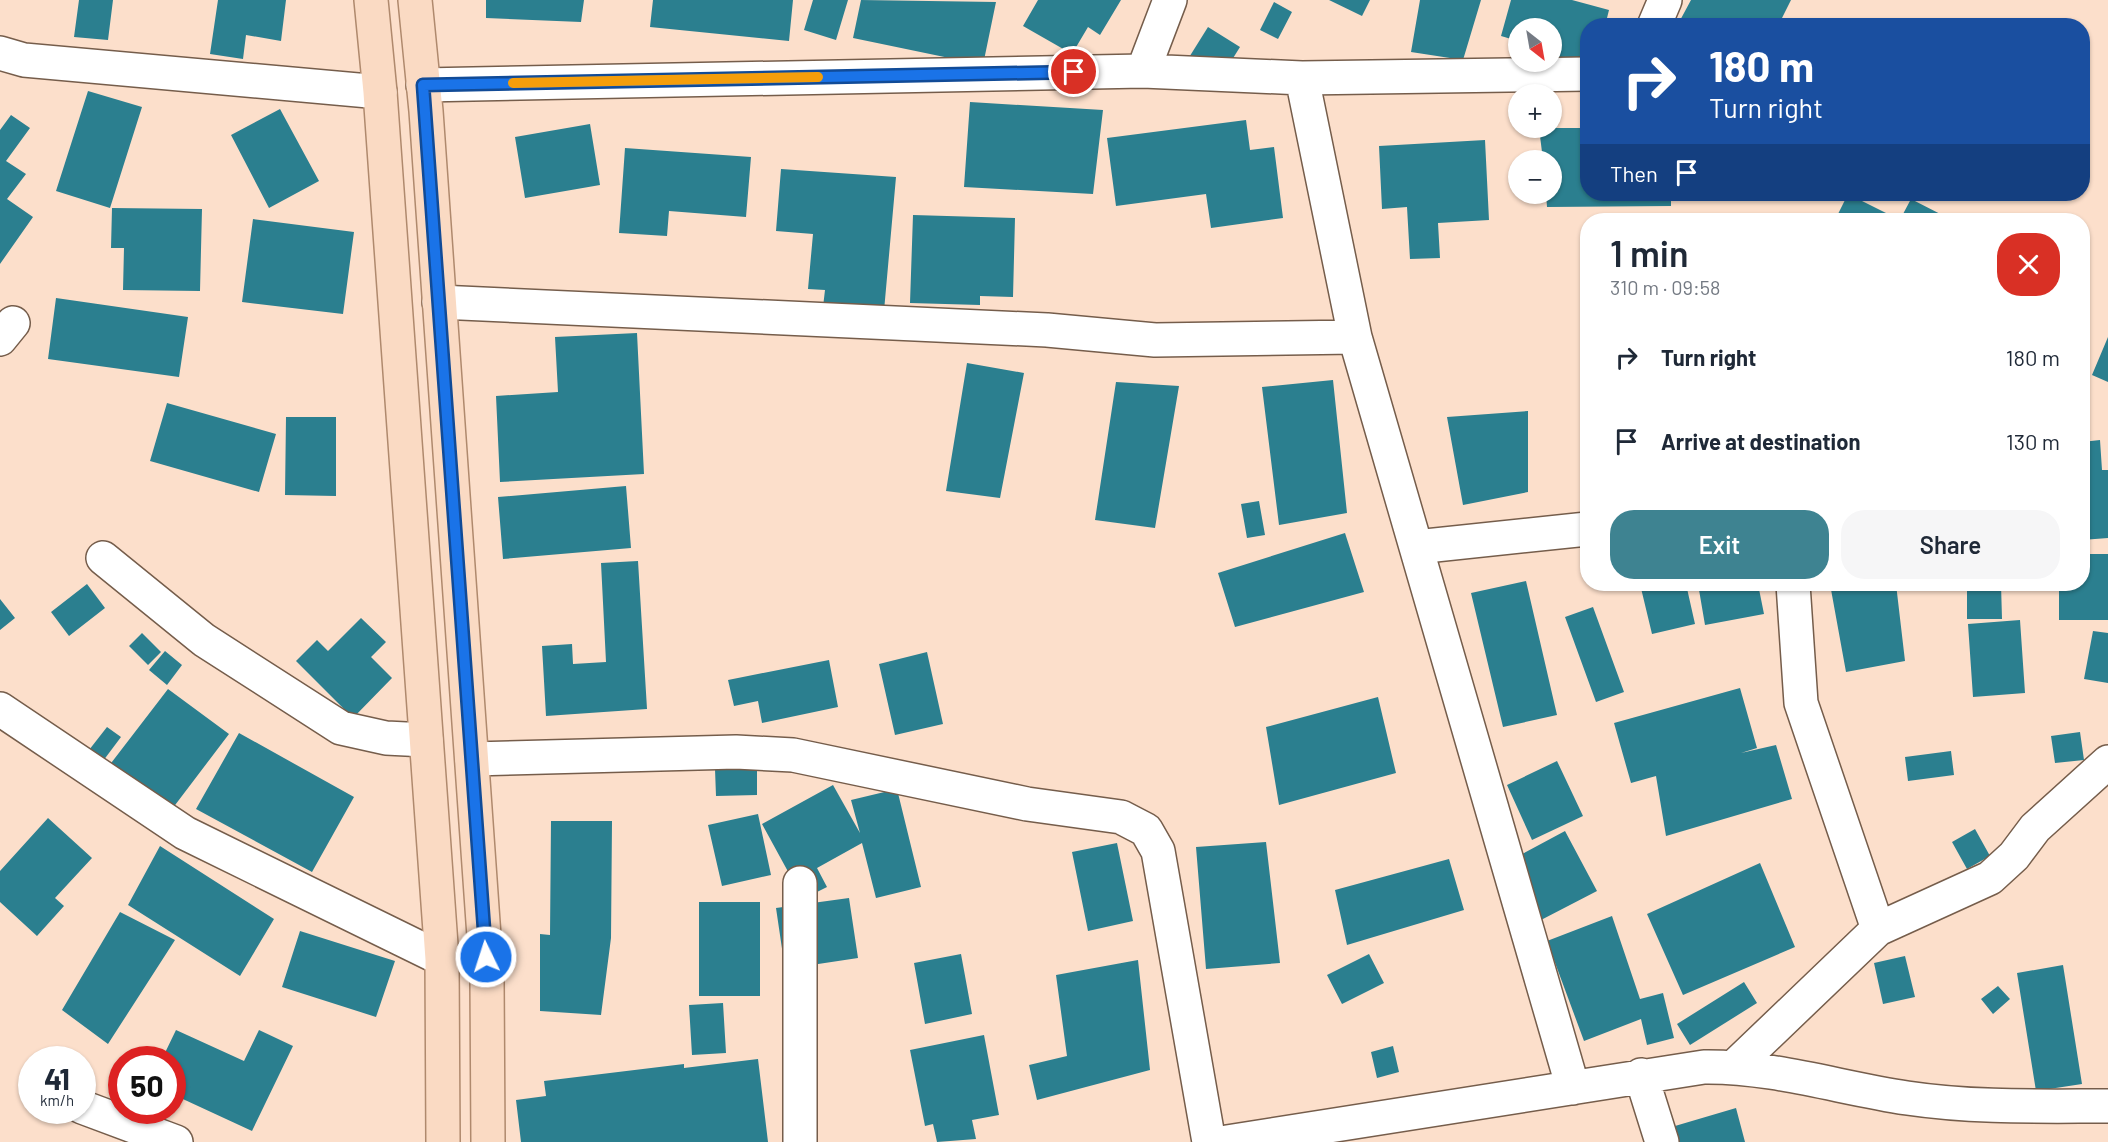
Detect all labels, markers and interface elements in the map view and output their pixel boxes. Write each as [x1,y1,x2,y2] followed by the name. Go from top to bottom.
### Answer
[1508,18,1562,72] north arrow
[1508,18,1562,204] map controls
[1709,40,1814,90] text: 180 m
[1610,42,1688,120] icon: right
[1048,46,1099,97] pin
[1057,55,1090,88] icon: arrive
[1508,84,1562,138] button: +
[1709,91,1823,123] text: Turn right
[1508,150,1562,204] button: −
[1670,156,1703,189] icon: arrive
[1610,160,1658,186] text: Then
[1610,231,1689,274] text: 1 min
[1997,233,2060,296] button: close
[1610,275,1720,299] text: 310 m · 09:58
[1610,341,1643,374] icon: right
[1661,344,1756,370] text: Turn right
[2006,344,2060,370] text: 180 m
[1610,425,1643,458] icon: arrive
[1661,428,1860,454] text: Arrive at destination
[2006,428,2060,454] text: 130 m
[1610,510,1829,579] button: Exit
[1841,510,2060,579] button: Share
[454,925,518,989] position arrow
[108,1046,186,1124] speed limit sign: 50
[44,1060,70,1096] text: 41
[40,1091,74,1109] text: km/h

